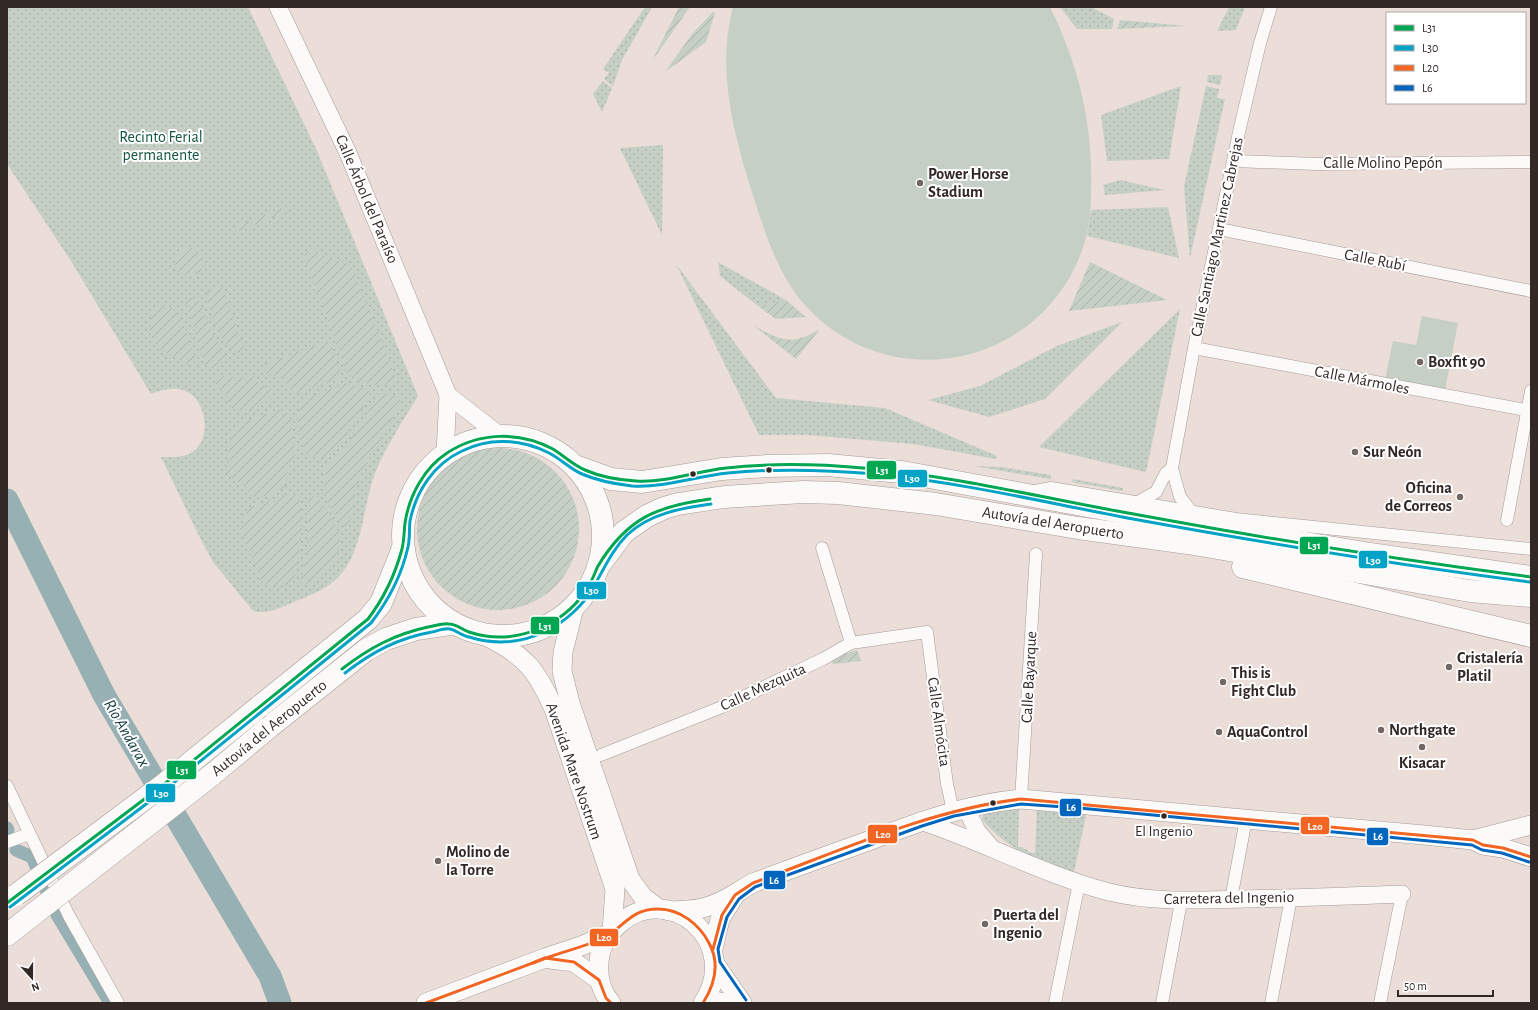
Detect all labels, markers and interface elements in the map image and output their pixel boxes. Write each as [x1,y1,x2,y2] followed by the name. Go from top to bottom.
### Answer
[1386,12,1526,104] legend
[1422,22,1436,34] text: L31
[1422,42,1438,54] text: L30
[1422,62,1439,74] text: L20
[1422,82,1433,94] text: L6
[119,129,203,163] park label: Recinto Ferial permanente
[333,132,403,266] street label: Calle Árbol del Paraíso
[1188,136,1247,338] street label: Calle Santiago Martinez Cabrejas
[1323,155,1443,171] street label: Calle Molino Pepón
[928,166,1009,200] place label: Power Horse Stadium
[915,178,925,188] marker: Power Horse Stadium
[1343,246,1407,274] street label: Calle Rubí
[1428,354,1486,370] place label: Boxfit 90
[1415,357,1425,367] marker: Boxfit 90
[1313,363,1411,397] street label: Calle Mármoles
[1363,444,1422,460] place label: Sur Neón
[1350,447,1360,457] marker: Sur Neón
[866,460,897,480] line badge: L31
[764,465,774,475] unlabelled marker
[875,465,889,476] text: L31
[688,469,698,479] unlabelled marker
[897,469,928,488] line badge: L30
[904,473,920,484] text: L30
[1385,480,1452,514] place label: Oficina de Correos
[1455,492,1465,502] marker: Oficina de Correos
[981,504,1125,542] street label: Autovía del Aeropuerto
[1299,536,1329,555] line badge: L31
[1307,540,1321,551] text: L31
[1358,550,1388,569] line badge: L30
[1365,555,1381,566] text: L30
[576,581,607,600] line badge: L30
[583,585,599,596] text: L30
[530,616,560,635] line badge: L31
[538,621,552,632] text: L31
[1019,631,1040,723] street label: Calle Bayarque
[1457,650,1524,684] place label: Cristalería Platil
[718,660,808,714] street label: Calle Mezquita
[1444,662,1454,672] marker: Cristalería Platil
[1231,665,1296,699] place label: This is Fight Club
[925,676,953,768] street label: Calle Almócita
[208,677,330,779] street label: Autovía del Aeropuerto
[1218,677,1228,687] marker: This is Fight Club
[101,696,153,770] water label: Río Andarax
[543,700,605,842] street label: Avenida Mare Nostrum
[1389,722,1456,738] place label: Northgate
[1227,724,1308,740] place label: AquaControl
[1376,725,1386,735] marker: Northgate
[1214,727,1224,737] marker: AquaControl
[1417,742,1427,752] marker: Kisacar
[1399,755,1446,771] place label: Kisacar
[166,760,197,780] line badge: L31
[175,765,189,776] text: L31
[145,783,176,803] line badge: L30
[153,788,169,799] text: L30
[988,798,998,808] unlabelled marker
[1059,798,1082,817] line badge: L6
[1066,802,1076,813] text: L6
[1159,811,1169,821] marker: El Ingenio
[1300,816,1330,835] line badge: L20
[1307,821,1323,832] text: L20
[867,824,898,844] line badge: L20
[1135,824,1193,839] place label: El Ingenio
[1366,827,1389,846] line badge: L6
[875,829,891,840] text: L20
[1373,831,1383,842] text: L6
[446,844,510,878] place label: Molino de la Torre
[433,856,443,866] marker: Molino de la Torre
[763,870,786,890] line badge: L6
[769,875,779,886] text: L6
[1164,889,1294,907] street label: Carretera del Ingenio
[993,907,1059,941] place label: Puerta del Ingenio
[980,919,990,929] marker: Puerta del Ingenio
[589,928,619,947] line badge: L20
[596,932,612,943] text: L20
[12,958,52,998] north arrow
[1398,972,1493,998] scale bar
[30,980,41,993] text: N
[1404,980,1427,992] text: 50 m

